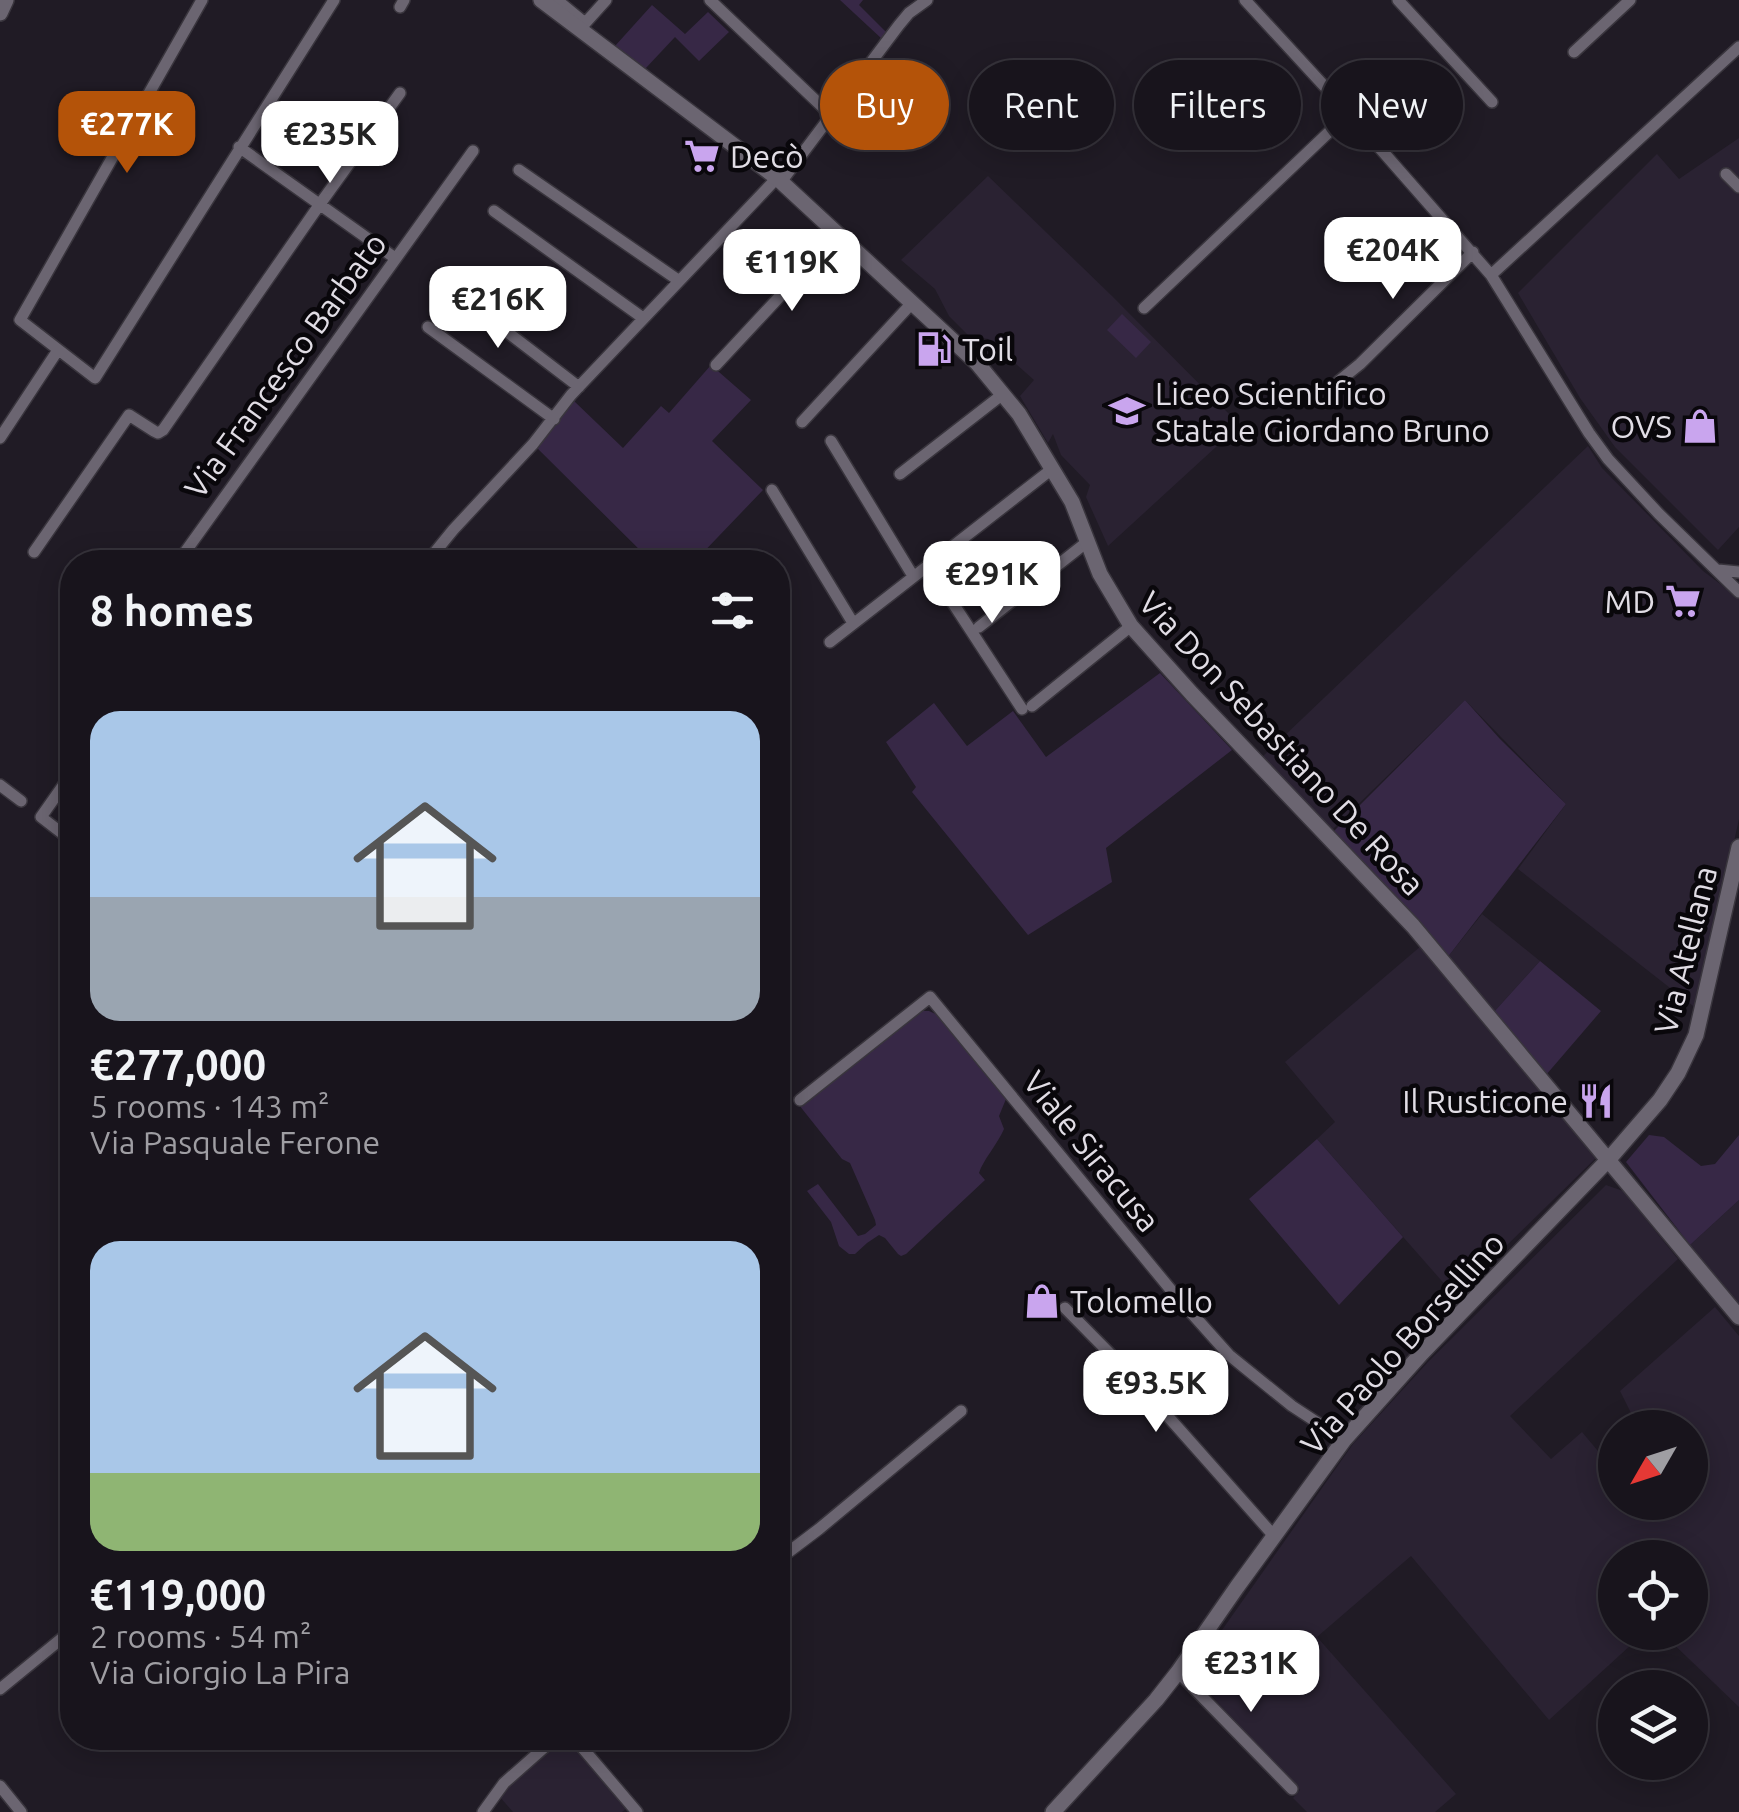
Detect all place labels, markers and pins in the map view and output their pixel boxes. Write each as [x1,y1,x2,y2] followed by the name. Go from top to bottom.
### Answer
[57,91,197,176] pin: €277K
[260,101,400,186] pin: €235K
[683,137,721,175] supermarket icon: Decò
[730,138,804,174] place label: Decò
[1323,217,1463,302] pin: €204K
[722,229,862,314] pin: €119K
[428,266,568,351] pin: €216K
[915,330,953,368] fuel station icon: Toil
[962,331,1013,367] place label: Toil
[1155,375,1490,448] place label: Liceo Scientifico Statale Giordano Bruno
[1108,392,1146,430] school or university icon: Liceo Scientifico Statale Giordano Bruno
[1681,407,1719,445] shop icon: OVS
[1610,408,1672,444] place label: OVS
[922,541,1062,626] pin: €291K
[1664,582,1702,620] supermarket icon: MD
[1605,583,1655,619] place label: MD
[1577,1082,1615,1120] restaurant icon: Il Rusticone
[1402,1083,1568,1119] place label: Il Rusticone
[1023,1282,1061,1320] shop icon: Tolomello
[1070,1283,1213,1319] place label: Tolomello
[1075,1350,1237,1435] pin: €93.5K
[1181,1630,1321,1715] pin: €231K

